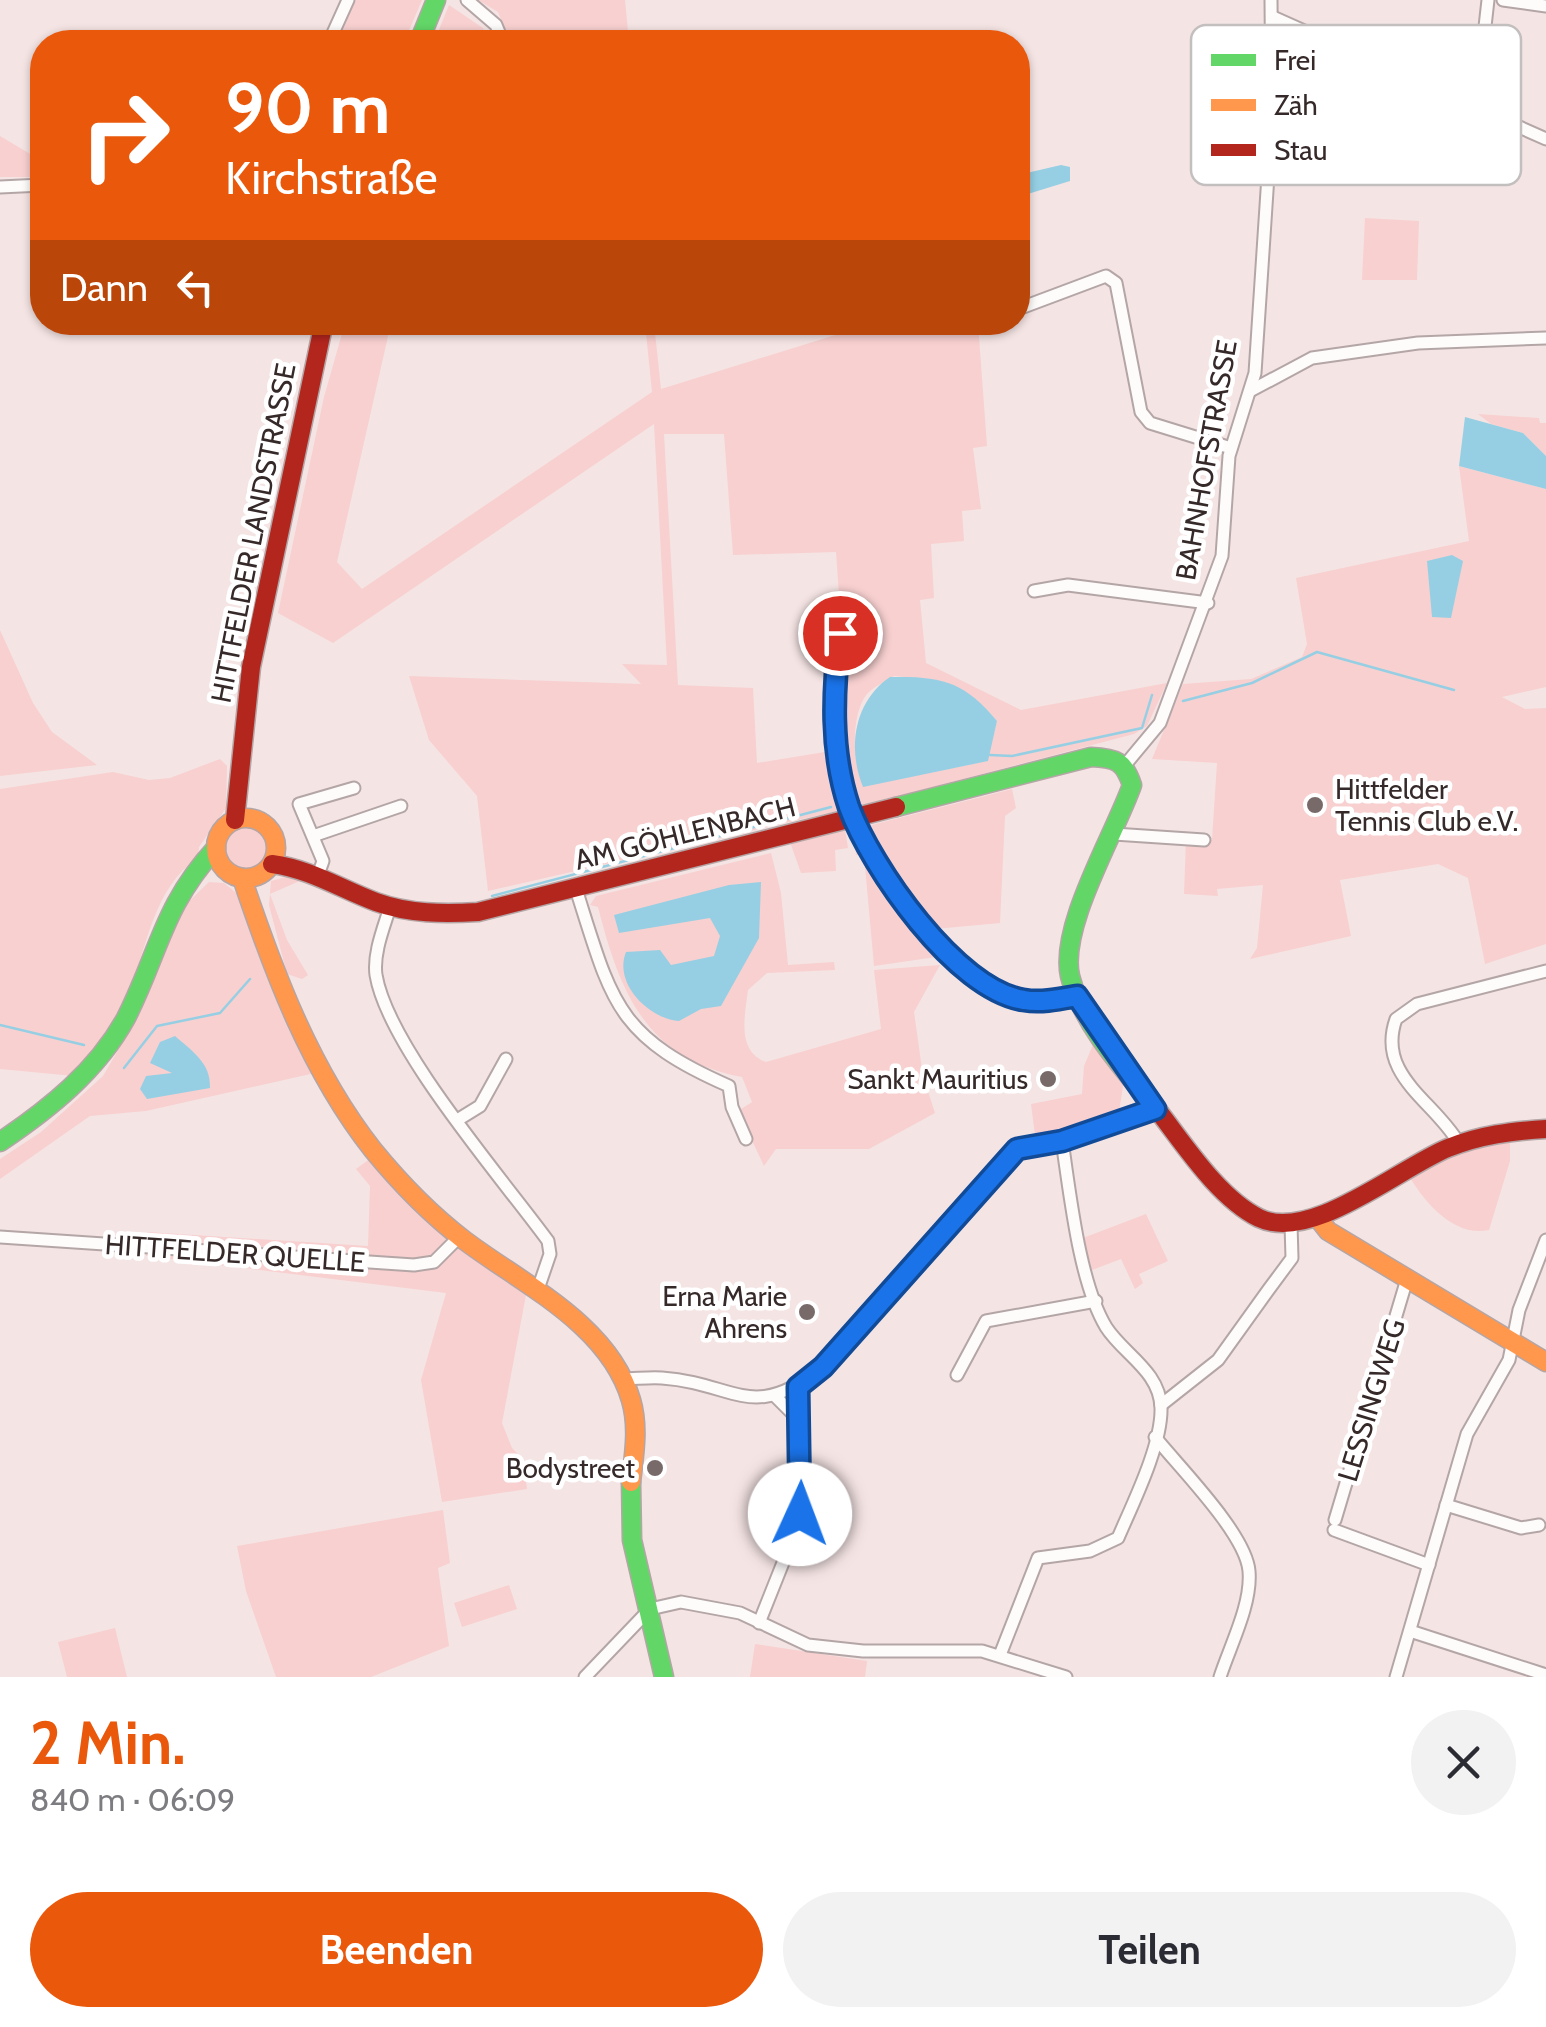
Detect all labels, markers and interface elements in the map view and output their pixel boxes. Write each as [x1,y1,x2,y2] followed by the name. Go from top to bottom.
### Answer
[1191,25,1521,185] legend
[1274,43,1316,77] text: Frei
[225,65,390,151] text: 90 m
[60,70,190,200] icon: right
[1274,88,1318,122] text: Zäh
[1274,133,1327,167] text: Stau
[225,151,438,205] text: Kirchstraße
[168,260,223,315] icon: left
[60,264,148,311] text: Dann
[1168,337,1244,583] street label: BAHNHOFSTRASSE
[203,360,303,706] street label: HITTFELDER LANDSTRASSE
[798,591,883,676] pin
[813,606,868,661] icon: arrive
[1335,772,1518,838] place label: Hittfelder Tennis Club e.V.
[571,789,799,877] street label: AM GÖHLENBACH
[1304,794,1326,816] marker: Hittfelder Tennis Club e.V.
[847,1062,1028,1096] place label: Sankt Mauritius
[1037,1068,1059,1090] marker: Sankt Mauritius
[104,1227,366,1279] street label: HITTFELDER QUELLE
[662,1279,787,1345] place label: Erna Marie Ahrens
[796,1301,818,1323] marker: Erna Marie Ahrens
[1330,1314,1412,1486] street label: LESSINGWEG
[506,1451,635,1485] place label: Bodystreet
[644,1457,666,1479] marker: Bodystreet
[748,1462,852,1566] position arrow
[30,1706,185,1779] text: 2 Min.
[1411,1710,1516,1815] button: close
[30,1780,235,1819] text: 840 m · 06:09
[30,1892,763,2007] button: Beenden
[783,1892,1516,2007] button: Teilen

